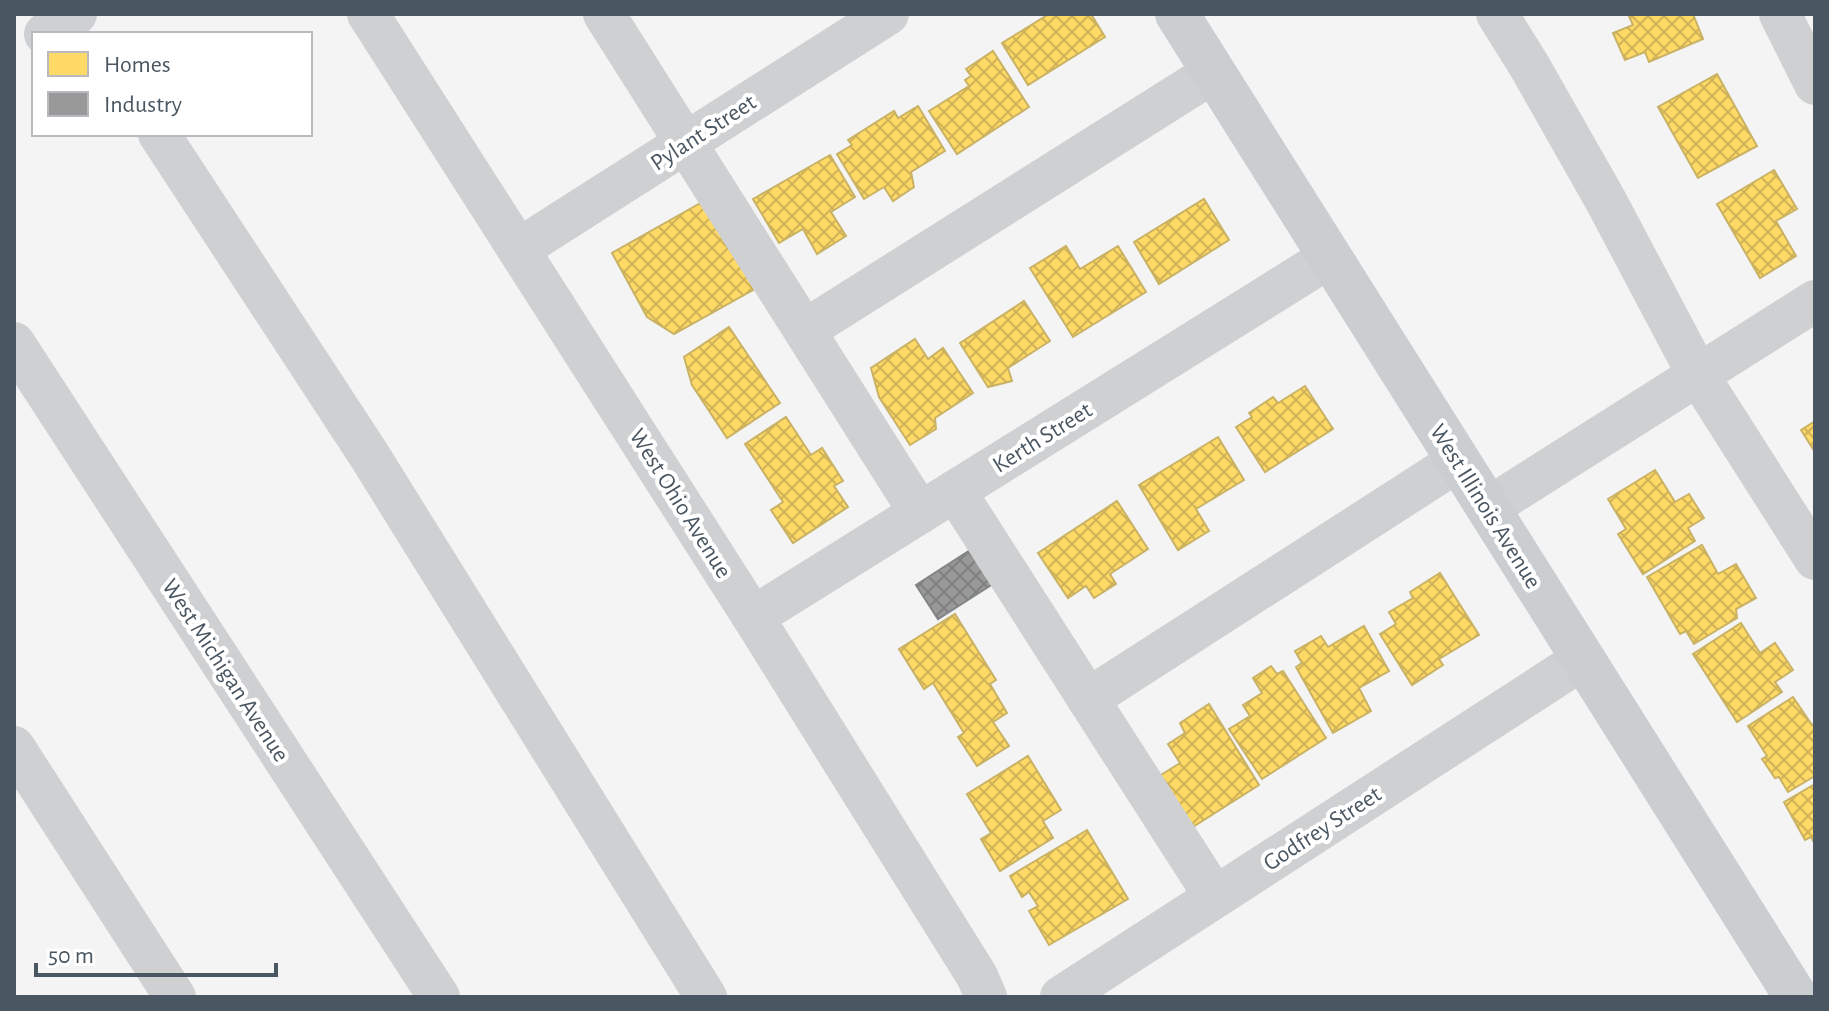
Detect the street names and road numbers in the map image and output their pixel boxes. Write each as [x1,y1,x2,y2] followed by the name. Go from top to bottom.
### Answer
[647,90,761,176] street label: Pylant Street
[989,398,1097,478] street label: Kerth Street
[1425,420,1545,593] street label: West Illinois Avenue
[625,425,736,582] street label: West Ohio Avenue
[157,575,293,766] street label: West Michigan Avenue
[1259,782,1386,876] street label: Godfrey Street

